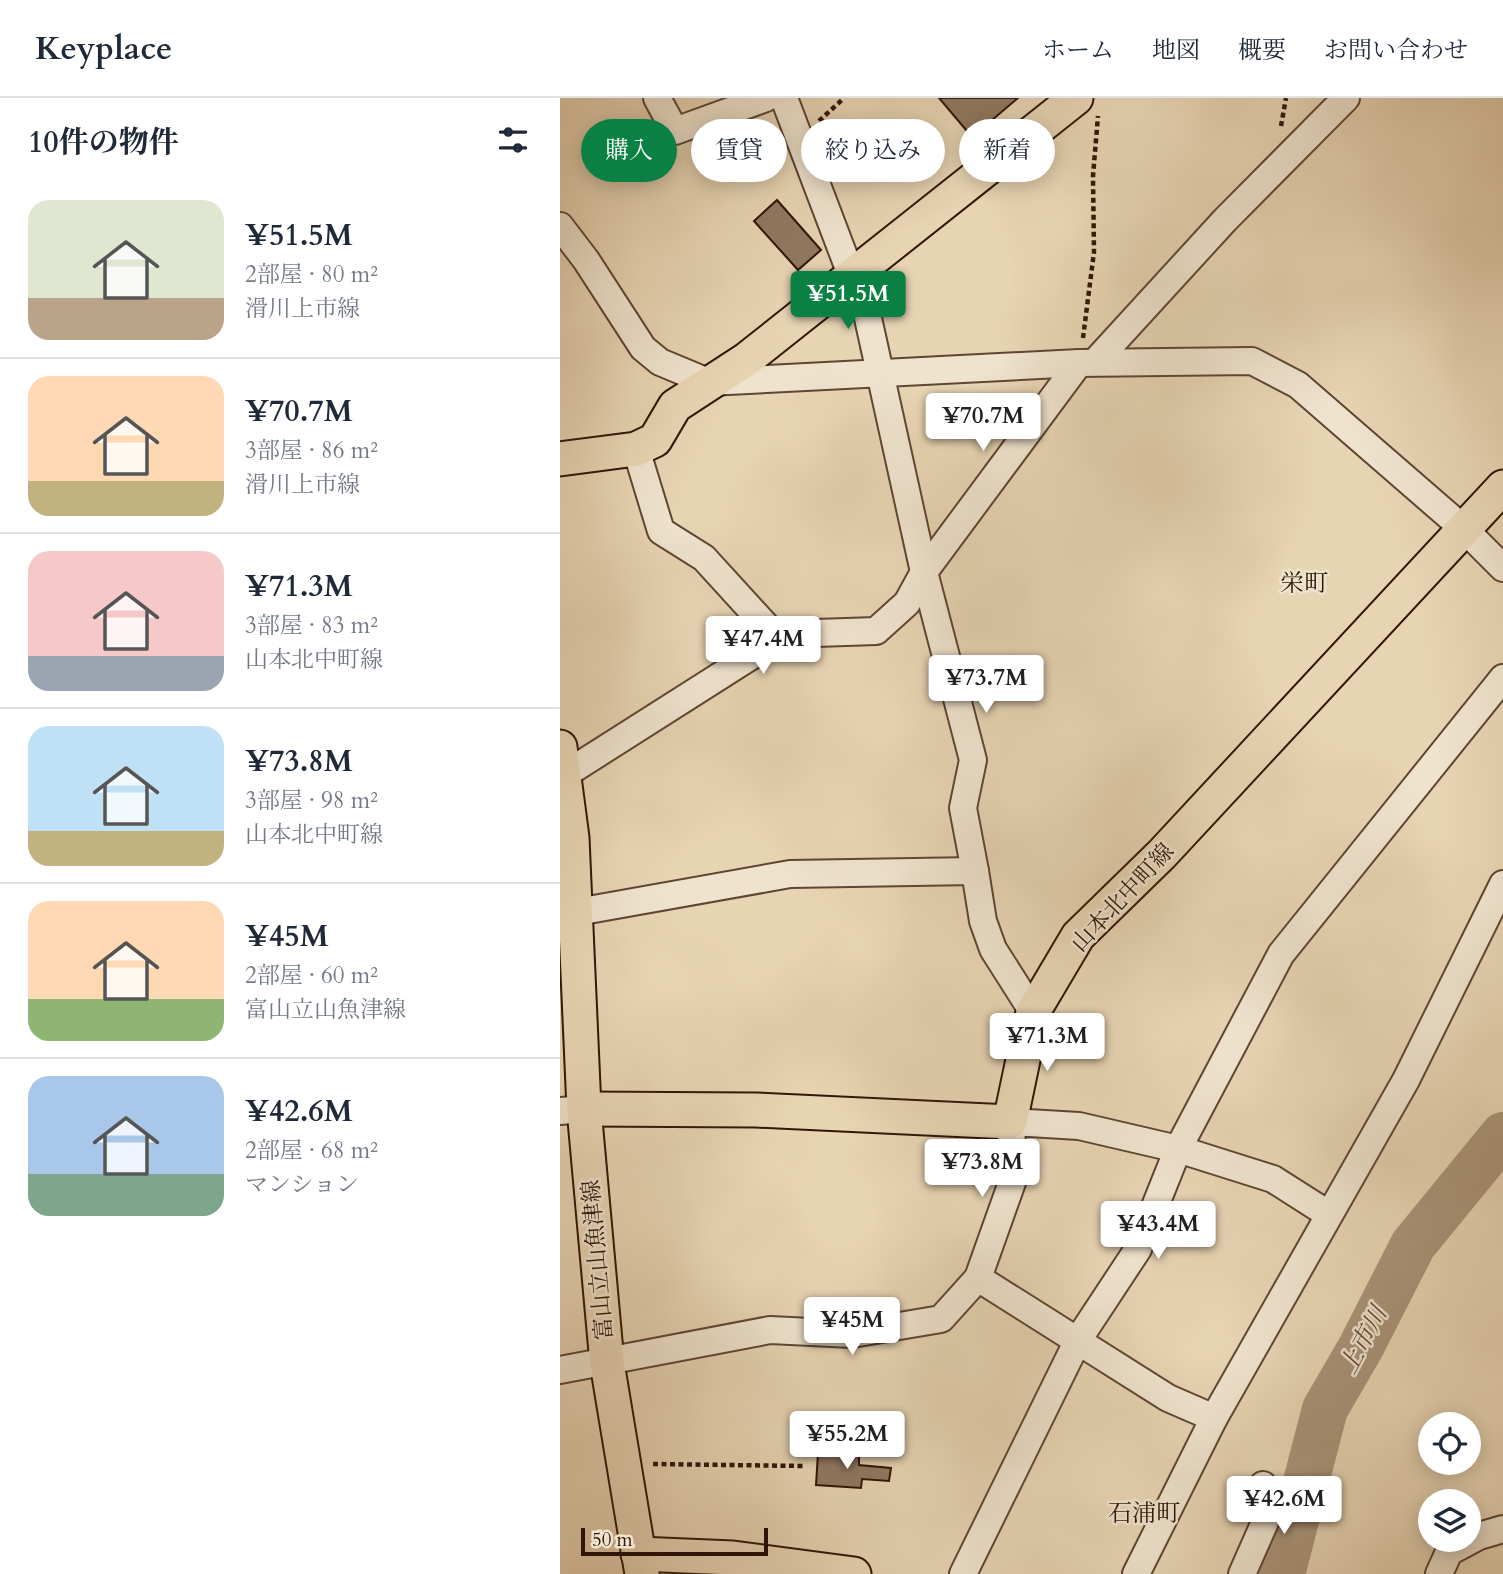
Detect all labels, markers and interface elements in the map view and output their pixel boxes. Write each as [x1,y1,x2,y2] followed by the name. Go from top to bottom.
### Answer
[35,26,172,71] text: Keyplace
[1042,34,1114,67] text: ホーム
[1152,34,1200,67] text: 地図
[1238,34,1286,67] text: 概要
[1324,34,1468,67] text: お問い合わせ
[581,119,677,182] chip: 購入
[691,119,787,182] chip: 賃貸
[801,119,945,182] chip: 絞り込み
[959,119,1055,182] chip: 新着
[494,121,532,159] icon: filters
[28,122,179,163] text: 10件の物件
[245,215,353,256] text: ¥51.5M
[84,228,168,312] icon: home
[245,259,378,290] text: 2部屋 · 80 m²
[791,272,905,331] pin: ¥51.5M
[807,278,889,309] text: ¥51.5M
[245,293,360,324] text: 滑川上市線
[245,391,353,432] text: ¥70.7M
[926,394,1040,453] pin: ¥70.7M
[942,400,1024,431] text: ¥70.7M
[84,404,168,488] icon: home
[245,435,378,466] text: 3部屋 · 86 m²
[245,469,360,500] text: 滑川上市線
[245,566,353,607] text: ¥71.3M
[1280,567,1328,600] district label: 栄町
[84,579,168,663] icon: home
[245,610,378,641] text: 3部屋 · 83 m²
[706,616,820,676] pin: ¥47.4M
[722,623,804,654] text: ¥47.4M
[245,644,383,675] text: 山本北中町線
[929,656,1043,715] pin: ¥73.7M
[945,662,1027,693] text: ¥73.7M
[245,741,353,782] text: ¥73.8M
[84,754,168,838] icon: home
[245,785,378,816] text: 3部屋 · 98 m²
[245,819,383,850] text: 山本北中町線
[1064,836,1181,958] street label: 山本北中町線
[245,916,329,957] text: ¥45M
[84,929,168,1013] icon: home
[245,960,378,991] text: 2部屋 · 60 m²
[245,994,406,1025] text: 富山立山魚津線
[990,1014,1104,1073] pin: ¥71.3M
[1006,1020,1088,1051] text: ¥71.3M
[245,1091,353,1132] text: ¥42.6M
[84,1104,168,1188] icon: home
[245,1135,378,1166] text: 2部屋 · 68 m²
[925,1140,1039,1199] pin: ¥73.8M
[941,1146,1023,1177] text: ¥73.8M
[245,1169,359,1200] text: マンション
[575,1178,620,1342] street label: 富山立山魚津線
[1101,1202,1215,1261] pin: ¥43.4M
[1117,1208,1199,1239] text: ¥43.4M
[811,1298,893,1357] pin: ¥45M
[1332,1298,1396,1380] water label: 上市川
[820,1304,884,1335] text: ¥45M
[790,1412,904,1471] pin: ¥55.2M
[1418,1412,1481,1552] map controls
[1418,1412,1481,1475] button: locate
[806,1418,888,1449] text: ¥55.2M
[1227,1476,1341,1536] pin: ¥42.6M
[1243,1483,1325,1514] text: ¥42.6M
[1418,1489,1481,1552] button: layers
[1108,1497,1180,1530] district label: 石浦町
[581,1525,768,1557] scale bar
[592,1527,633,1553] text: 50 m

